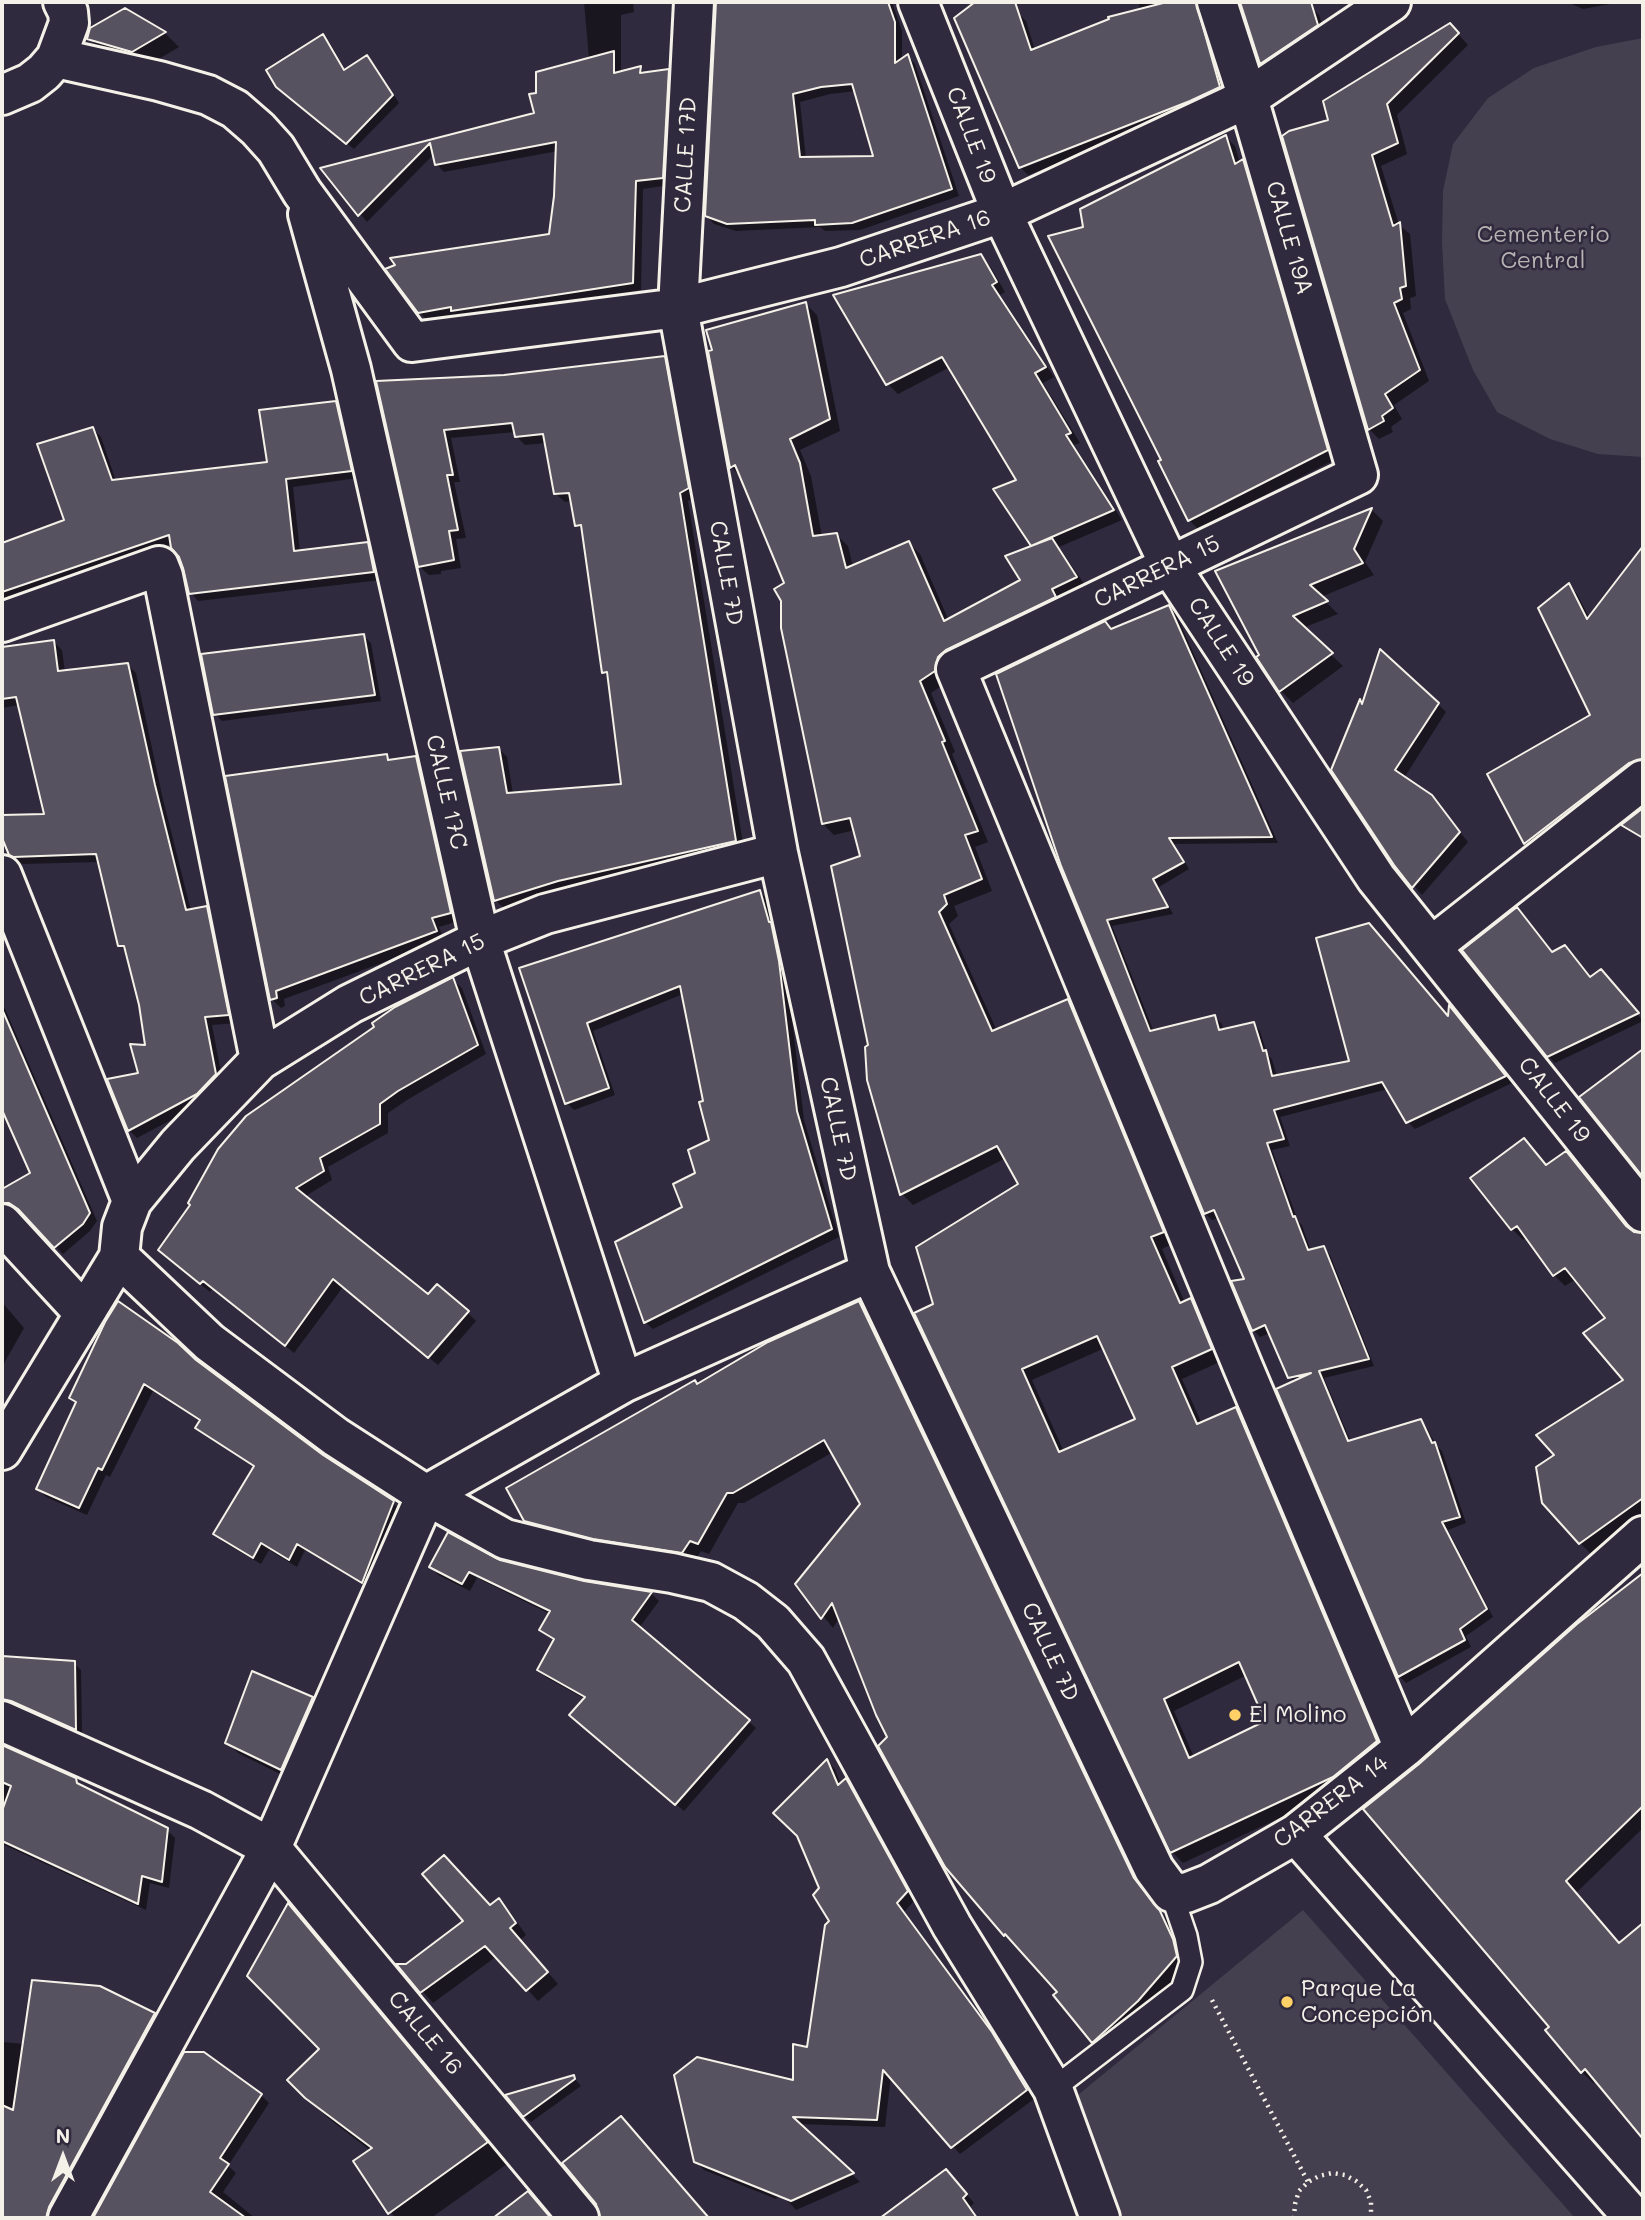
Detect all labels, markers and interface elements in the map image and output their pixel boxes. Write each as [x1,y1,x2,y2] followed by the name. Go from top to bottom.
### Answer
[940,83,1002,187] street label: CALLE 19
[669,96,703,214] street label: CALLE 17D
[1260,178,1318,298] street label: CALLE 19A
[856,204,994,274] street label: CARRERA 16
[1477,221,1609,275] park label: Cementerio Central
[703,519,749,627] street label: CALLE 7D
[1090,530,1224,614] street label: CARRERA 15
[1182,592,1260,692] street label: CALLE 19
[419,732,473,852] street label: CALLE 17C
[355,928,489,1012] street label: CARRERA 15
[1512,1052,1596,1148] street label: CALLE 19
[814,1074,862,1184] street label: CALLE 7D
[1015,1598,1085,1706] street label: CALLE 7D
[1249,1701,1346,1729] place label: El Molino
[1227,1707,1243,1723] marker: El Molino
[1268,1750,1394,1854] street label: CARRERA 14
[1301,1975,1433,2029] place label: Parque La Concepción
[382,1985,468,2081] street label: CALLE 16
[1279,1994,1295,2010] marker: Parque La Concepción
[28,2122,98,2192] north arrow
[56,2123,70,2148] text: N

